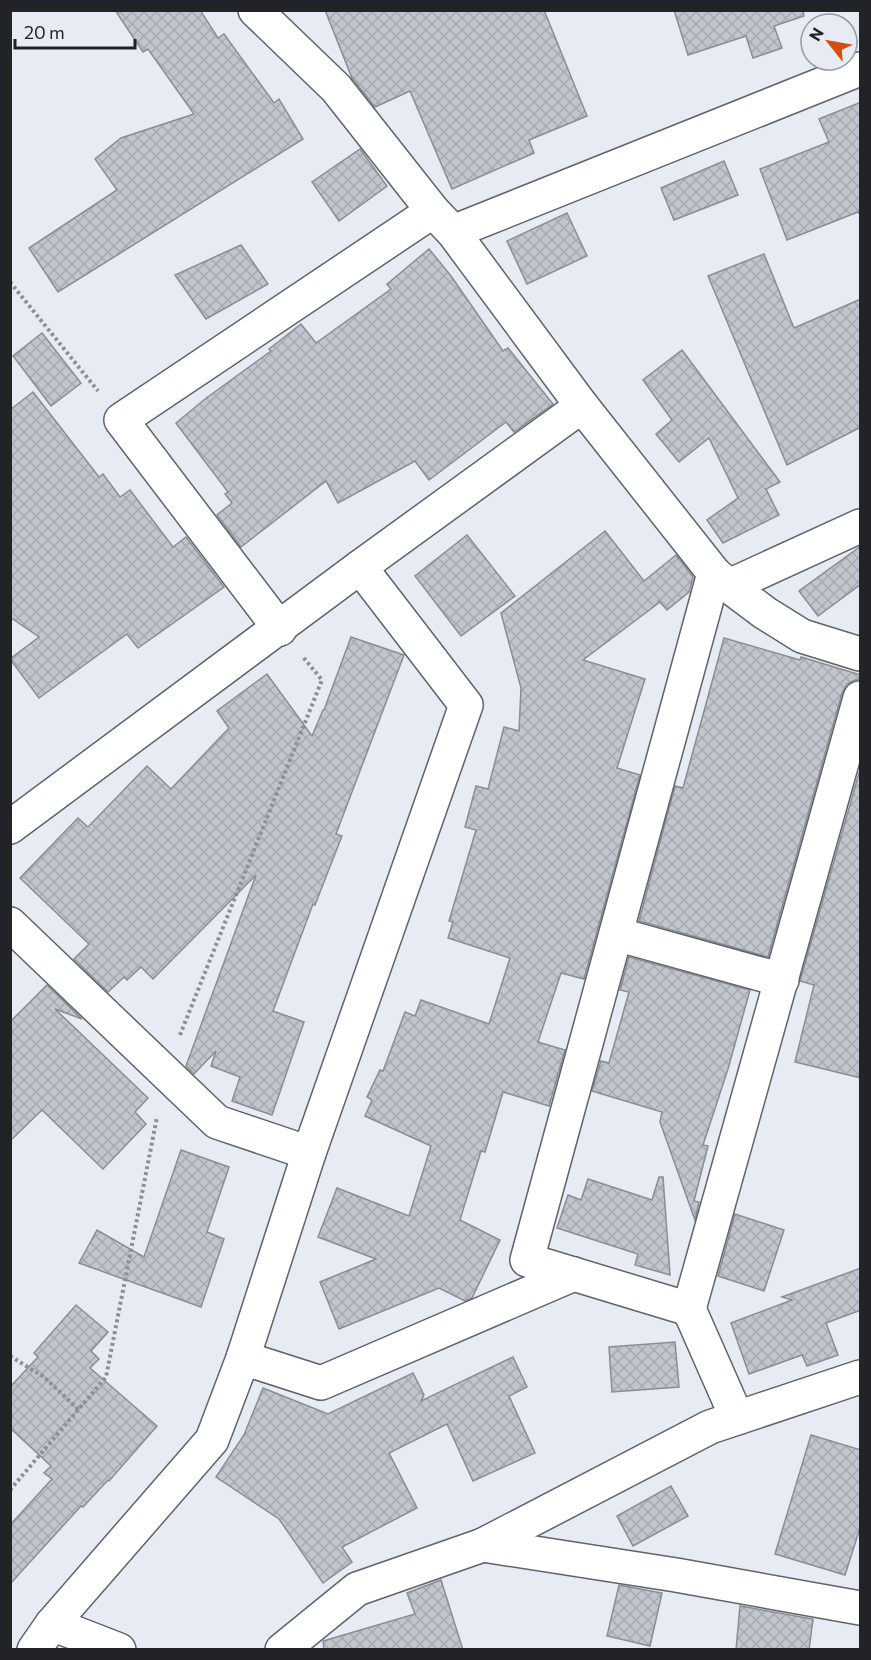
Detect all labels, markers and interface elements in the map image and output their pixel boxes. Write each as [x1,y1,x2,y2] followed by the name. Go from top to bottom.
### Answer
[15,12,135,50] scale bar
[799,12,859,72] north arrow
[24,21,65,43] text: 20 m
[804,24,827,44] text: N

